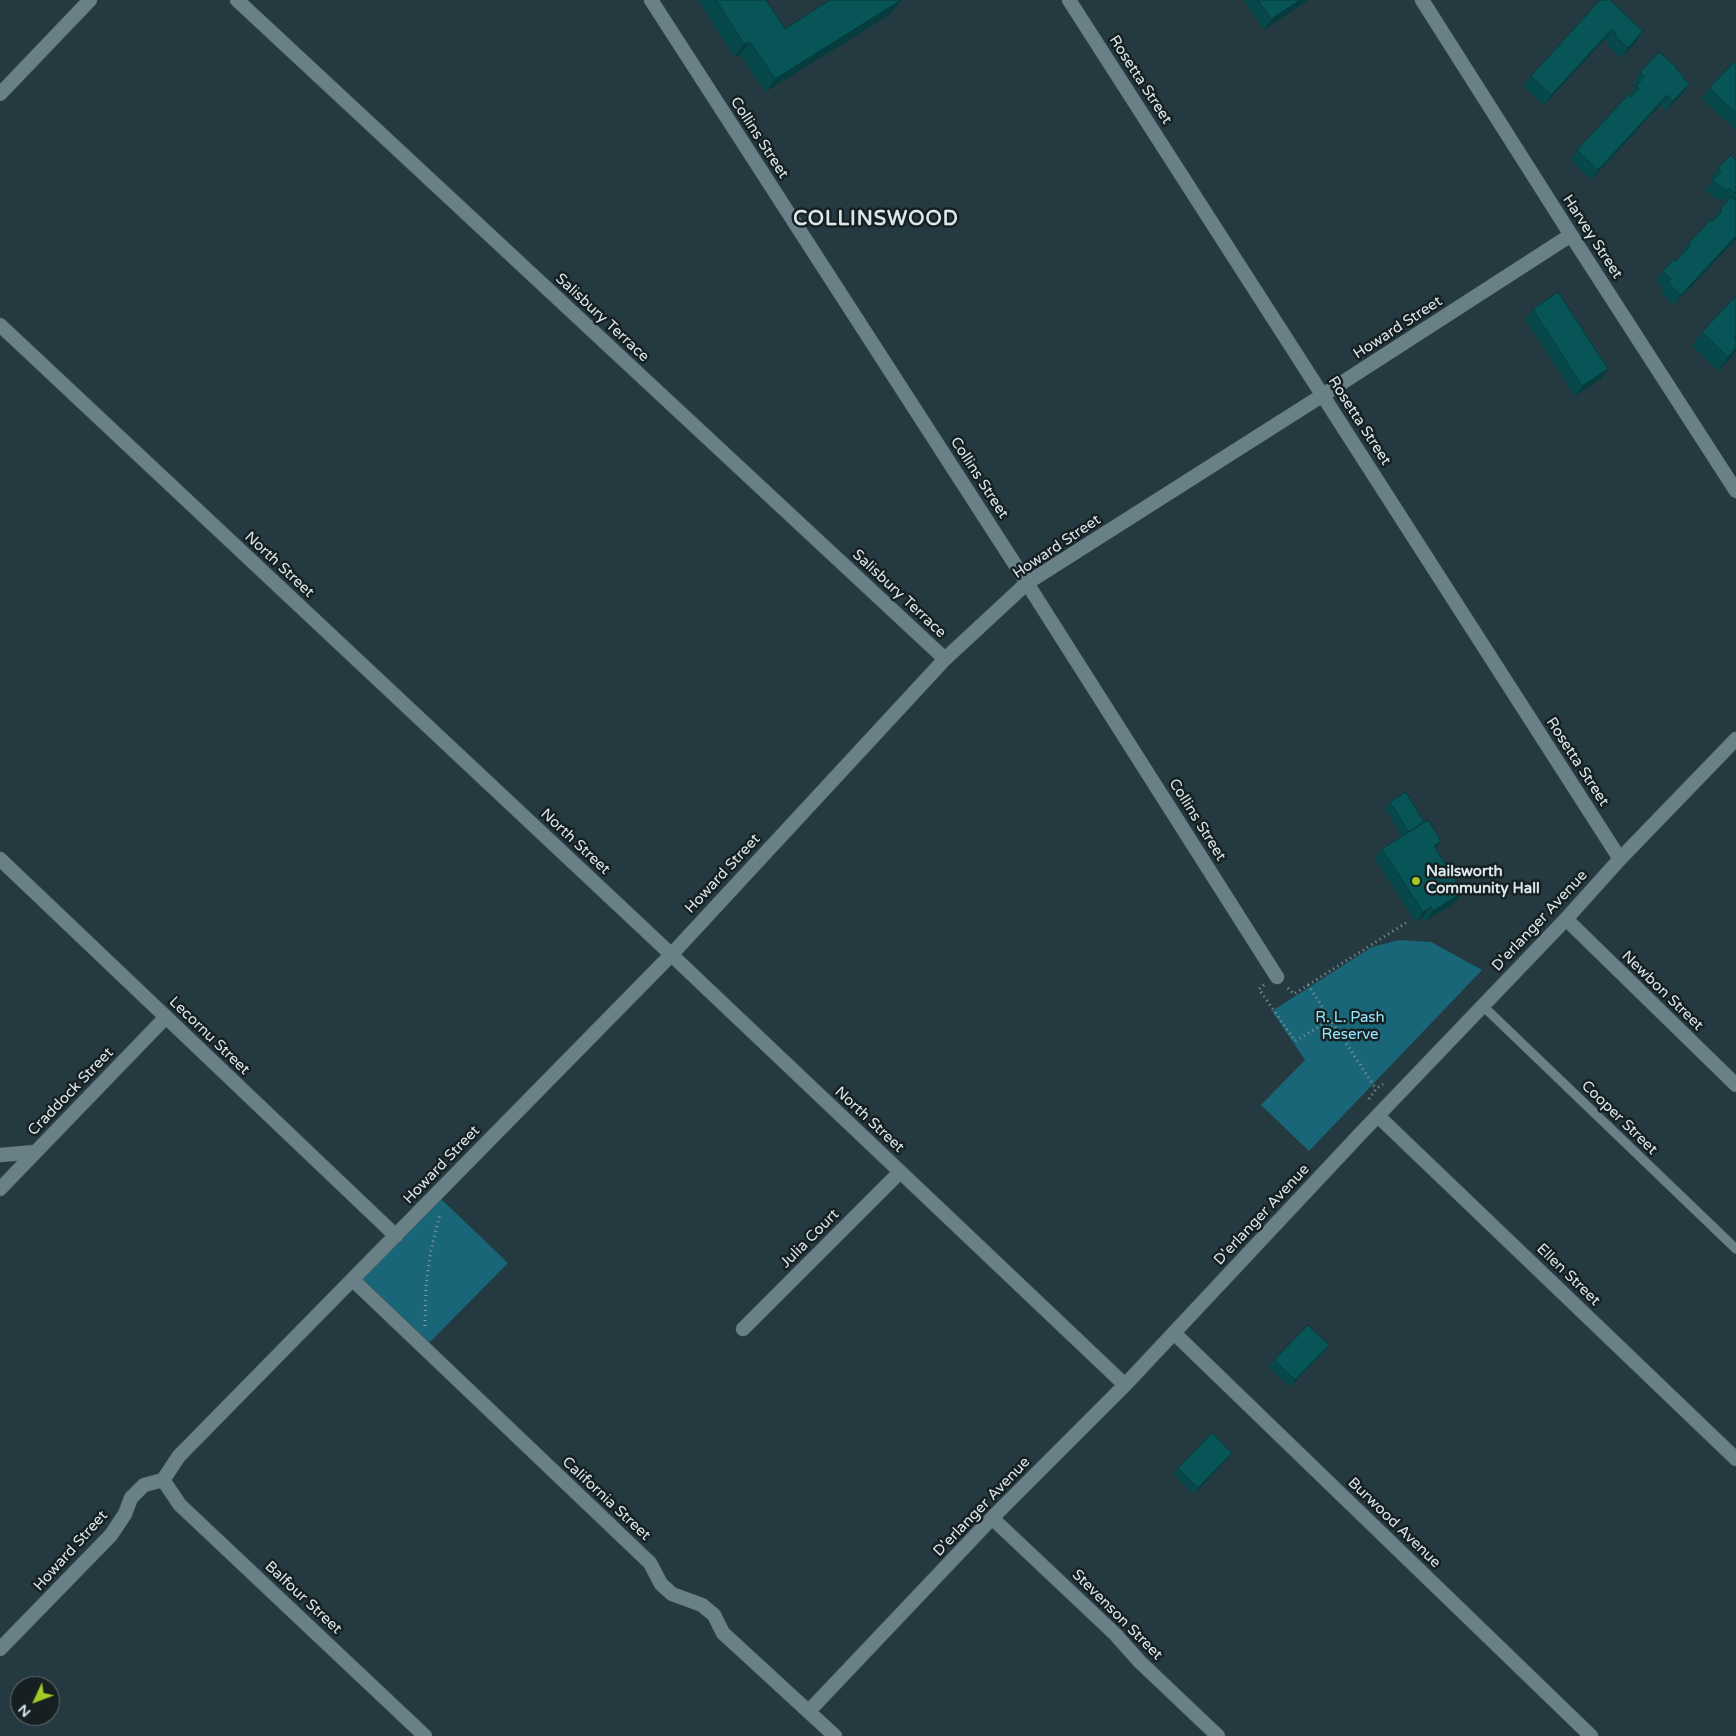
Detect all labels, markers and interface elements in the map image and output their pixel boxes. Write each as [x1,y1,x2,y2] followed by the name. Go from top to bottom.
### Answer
[1105,32,1175,128] street label: Rosetta Street
[726,94,792,182] street label: Collins Street
[1558,192,1626,282] street label: Harvey Street
[792,208,960,232] district label: COLLINSWOOD
[551,270,653,366] street label: Salisbury Terrace
[1350,293,1446,363] street label: Howard Street
[1324,373,1394,469] street label: Rosetta Street
[946,434,1012,522] street label: Collins Street
[1010,511,1104,583] street label: Howard Street
[241,528,317,602] street label: North Street
[848,546,950,642] street label: Salisbury Terrace
[1542,714,1612,810] street label: Rosetta Street
[1165,776,1229,864] street label: Collins Street
[537,805,613,879] street label: North Street
[682,831,764,917] street label: Howard Street
[1426,863,1540,898] place label: Nailsworth Community Hall
[1489,867,1591,975] street label: D'erlanger Avenue
[1410,875,1422,887] marker: Nailsworth Community Hall
[1617,947,1707,1035] street label: Newbon Street
[165,993,253,1079] street label: Lecornu Street
[1315,1009,1385,1044] park label: R. L. Pash Reserve
[24,1044,118,1140] street label: Craddock Street
[1577,1077,1661,1159] street label: Cooper Street
[831,1083,907,1157] street label: North Street
[400,1122,484,1208] street label: Howard Street
[1211,1161,1313,1269] street label: D'erlanger Avenue
[777,1206,843,1272] street label: Julia Court
[1532,1240,1604,1310] street label: Ellen Street
[558,1453,654,1545] street label: California Street
[930,1453,1034,1561] street label: D'erlanger Avenue
[1344,1474,1444,1572] street label: Burwood Avenue
[30,1507,112,1595] street label: Howard Street
[261,1558,345,1638] street label: Balfour Street
[1068,1566,1166,1664] street label: Stevenson Street
[10,1676,60,1726] north arrow
[14,1701,34,1721] text: N

